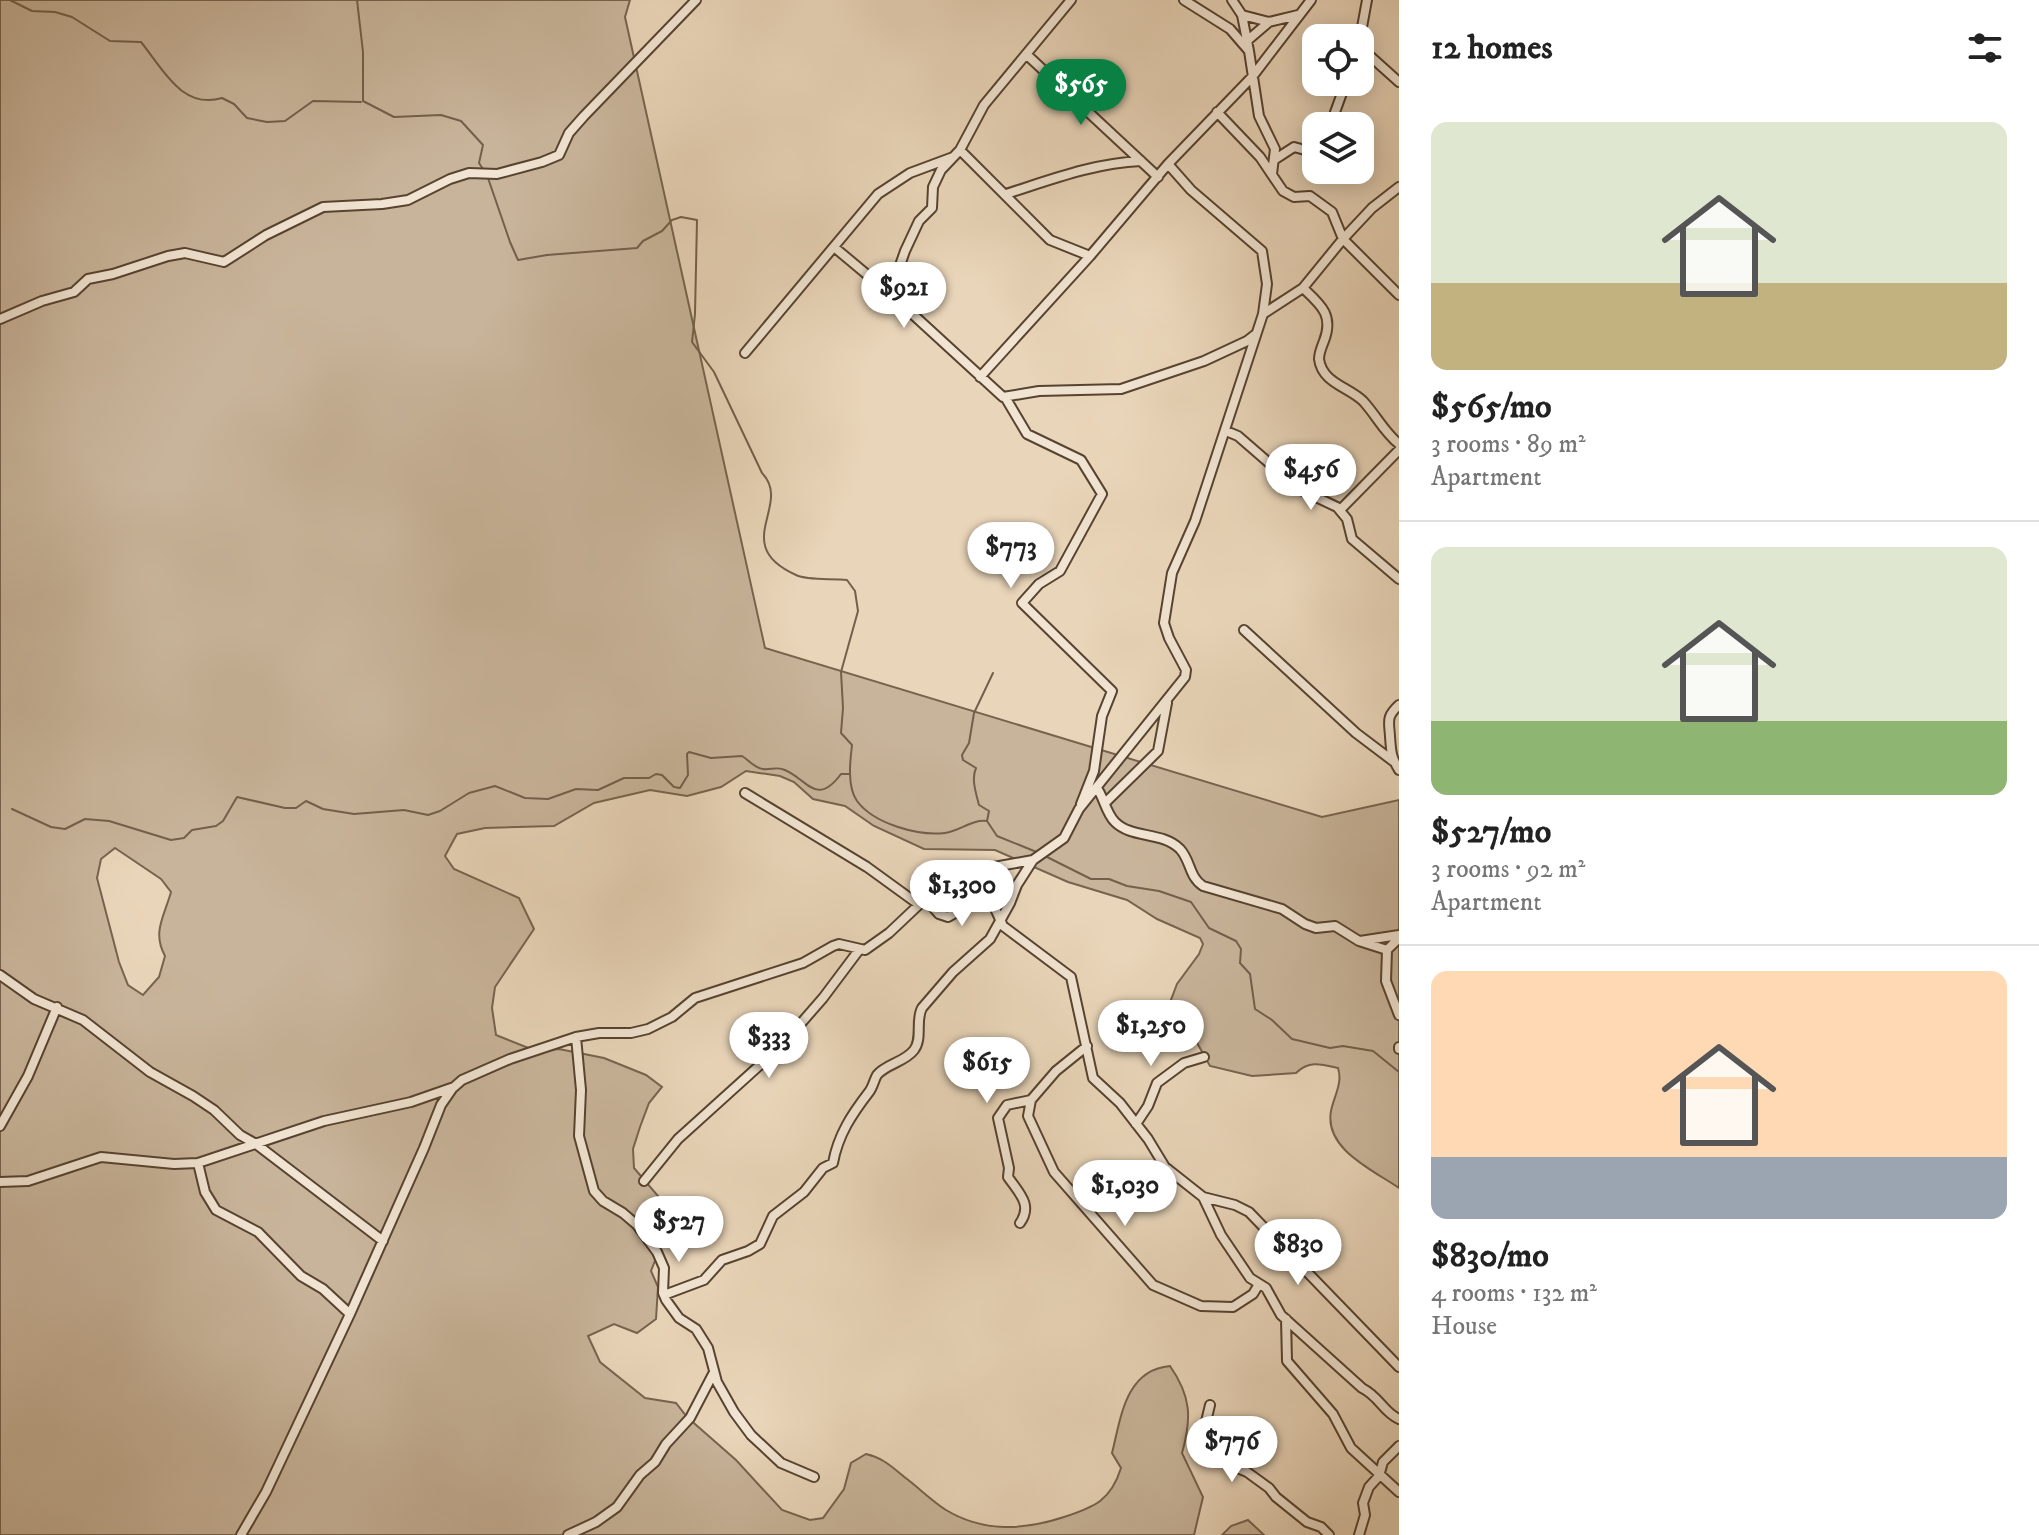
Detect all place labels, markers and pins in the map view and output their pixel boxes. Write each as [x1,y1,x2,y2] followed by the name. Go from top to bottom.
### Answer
[1034,59,1128,127] pin: $565
[857,262,951,330] pin: $921
[1264,444,1358,512] pin: $456
[964,522,1058,590] pin: $773
[897,860,1027,928] pin: $1,300
[1086,1000,1216,1068] pin: $1,250
[722,1012,816,1080] pin: $333
[940,1037,1034,1105] pin: $615
[1060,1160,1190,1228] pin: $1,030
[632,1196,726,1264] pin: $527
[1251,1219,1345,1287] pin: $830
[1185,1416,1279,1484] pin: $776

